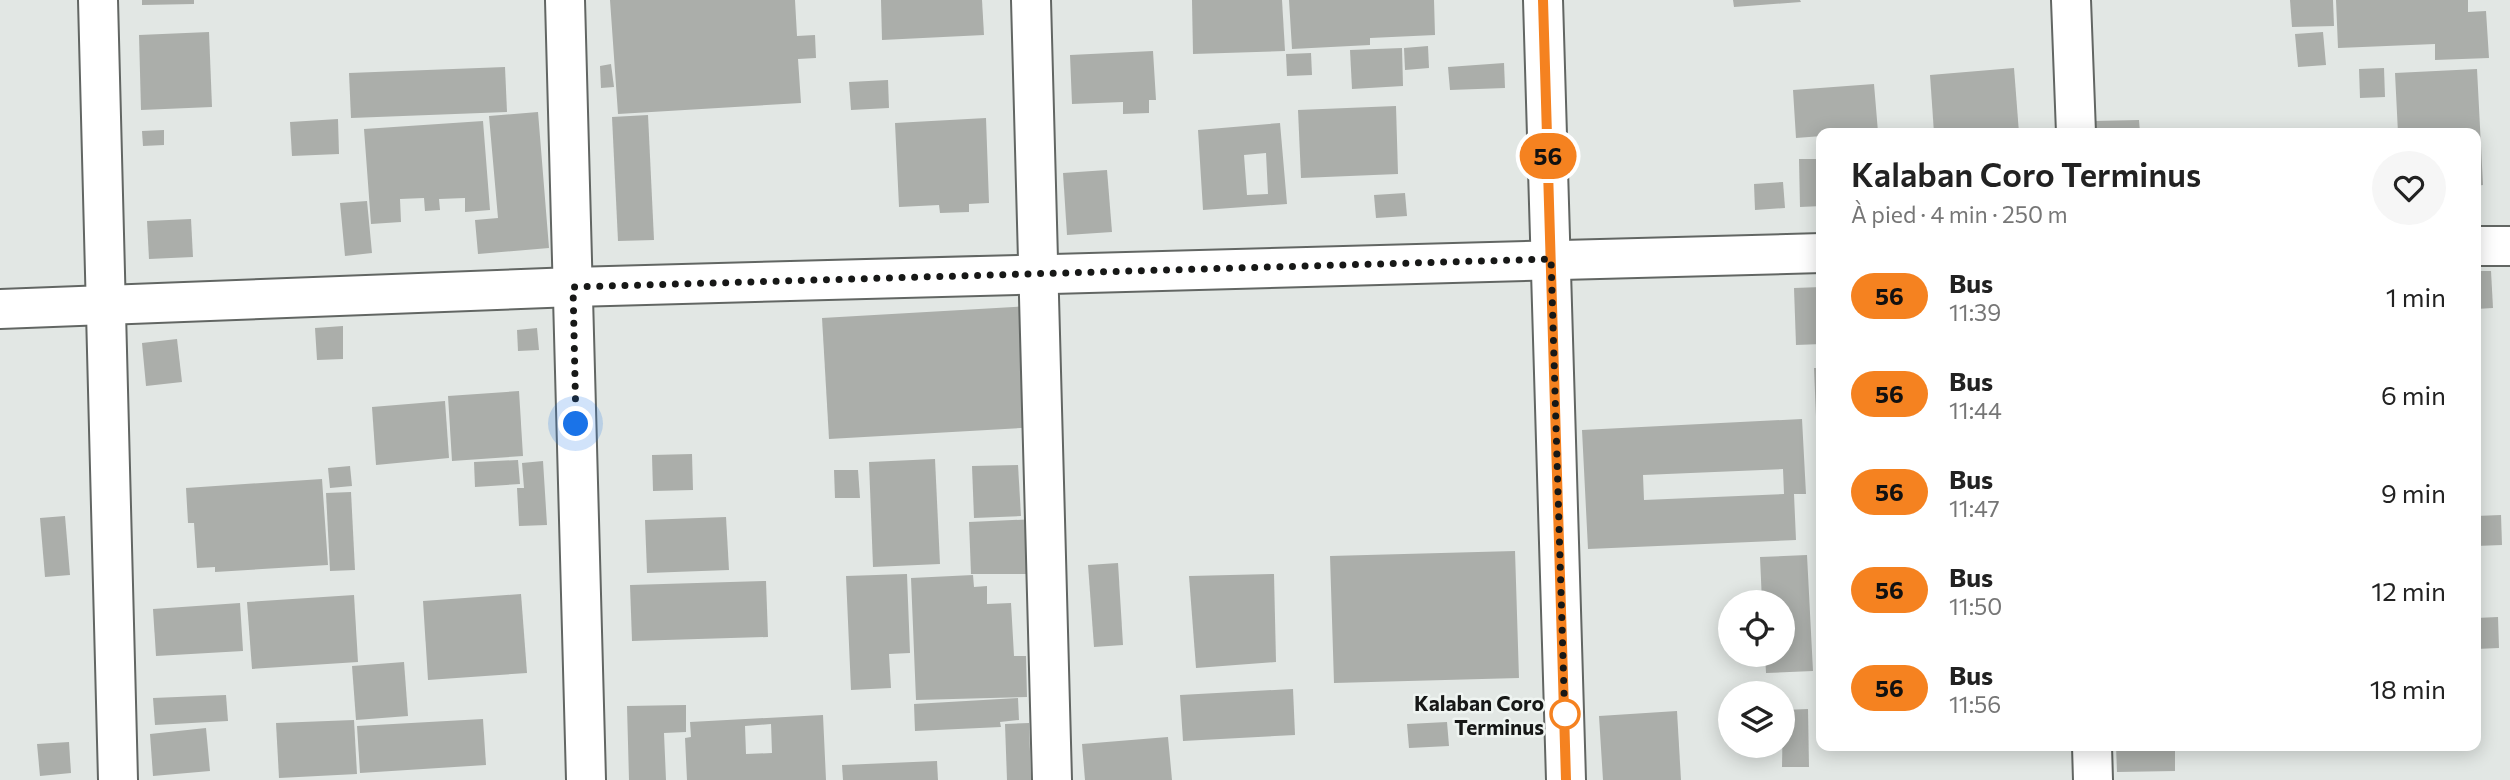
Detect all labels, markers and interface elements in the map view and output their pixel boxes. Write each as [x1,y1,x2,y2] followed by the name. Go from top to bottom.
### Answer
[1516,133,1580,179] line badge: 56
[1534,141,1562,170] text: 56
[2372,151,2446,225] button: heart
[1851,153,2201,194] text: Kalaban Coro Terminus
[1851,200,2068,228] text: À pied · 4 min · 250 m
[1949,267,1993,298] text: Bus
[1875,281,1904,310] text: 56
[2386,281,2446,312] text: 1 min
[1949,298,2001,326] text: 11:39
[1949,365,1993,396] text: Bus
[1875,379,1904,408] text: 56
[2381,379,2446,410] text: 6 min
[1949,396,2002,424] text: 11:44
[558,406,593,441] your location
[1949,463,1993,494] text: Bus
[1875,477,1904,506] text: 56
[2381,477,2446,508] text: 9 min
[1949,494,2000,522] text: 11:47
[1949,561,1993,592] text: Bus
[1875,575,1904,604] text: 56
[2371,575,2446,606] text: 12 min
[1718,590,1795,758] map controls
[1718,590,1795,667] button: locate
[1949,592,2002,620] text: 11:50
[1949,659,1993,690] text: Bus
[1875,673,1904,702] text: 56
[2370,673,2446,704] text: 18 min
[1718,681,1795,758] button: layers
[1414,690,1544,739] place label: Kalaban Coro Terminus
[1949,690,2001,718] text: 11:56
[1550,699,1580,729] marker: Kalaban Coro Terminus

